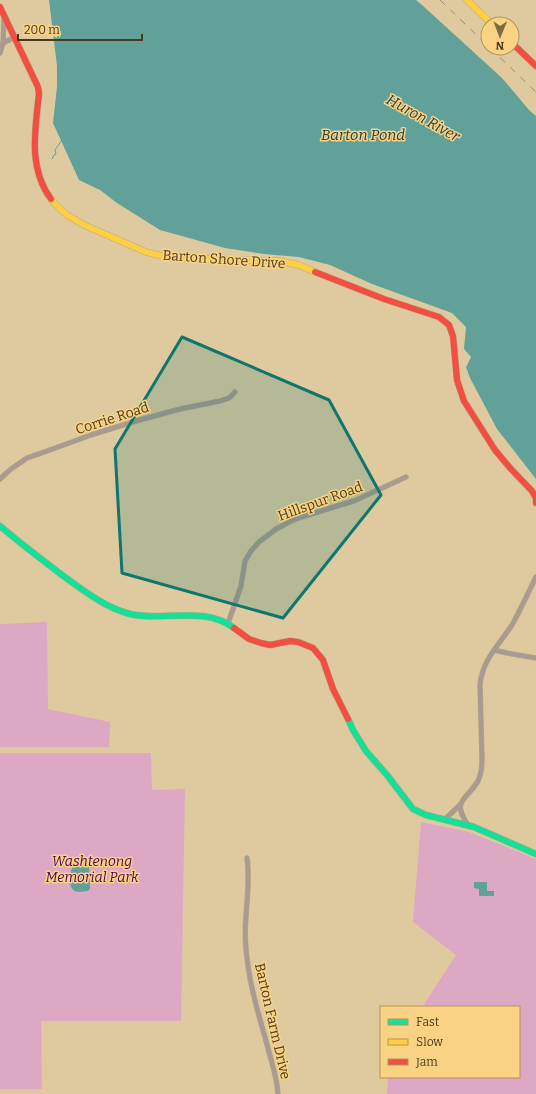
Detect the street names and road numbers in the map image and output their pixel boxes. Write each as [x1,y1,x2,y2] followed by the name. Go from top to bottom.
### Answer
[162,247,286,272] street label: Barton Shore Drive
[73,399,151,438] street label: Corrie Road
[275,478,365,525] street label: Hillspur Road
[251,961,294,1081] street label: Barton Farm Drive

